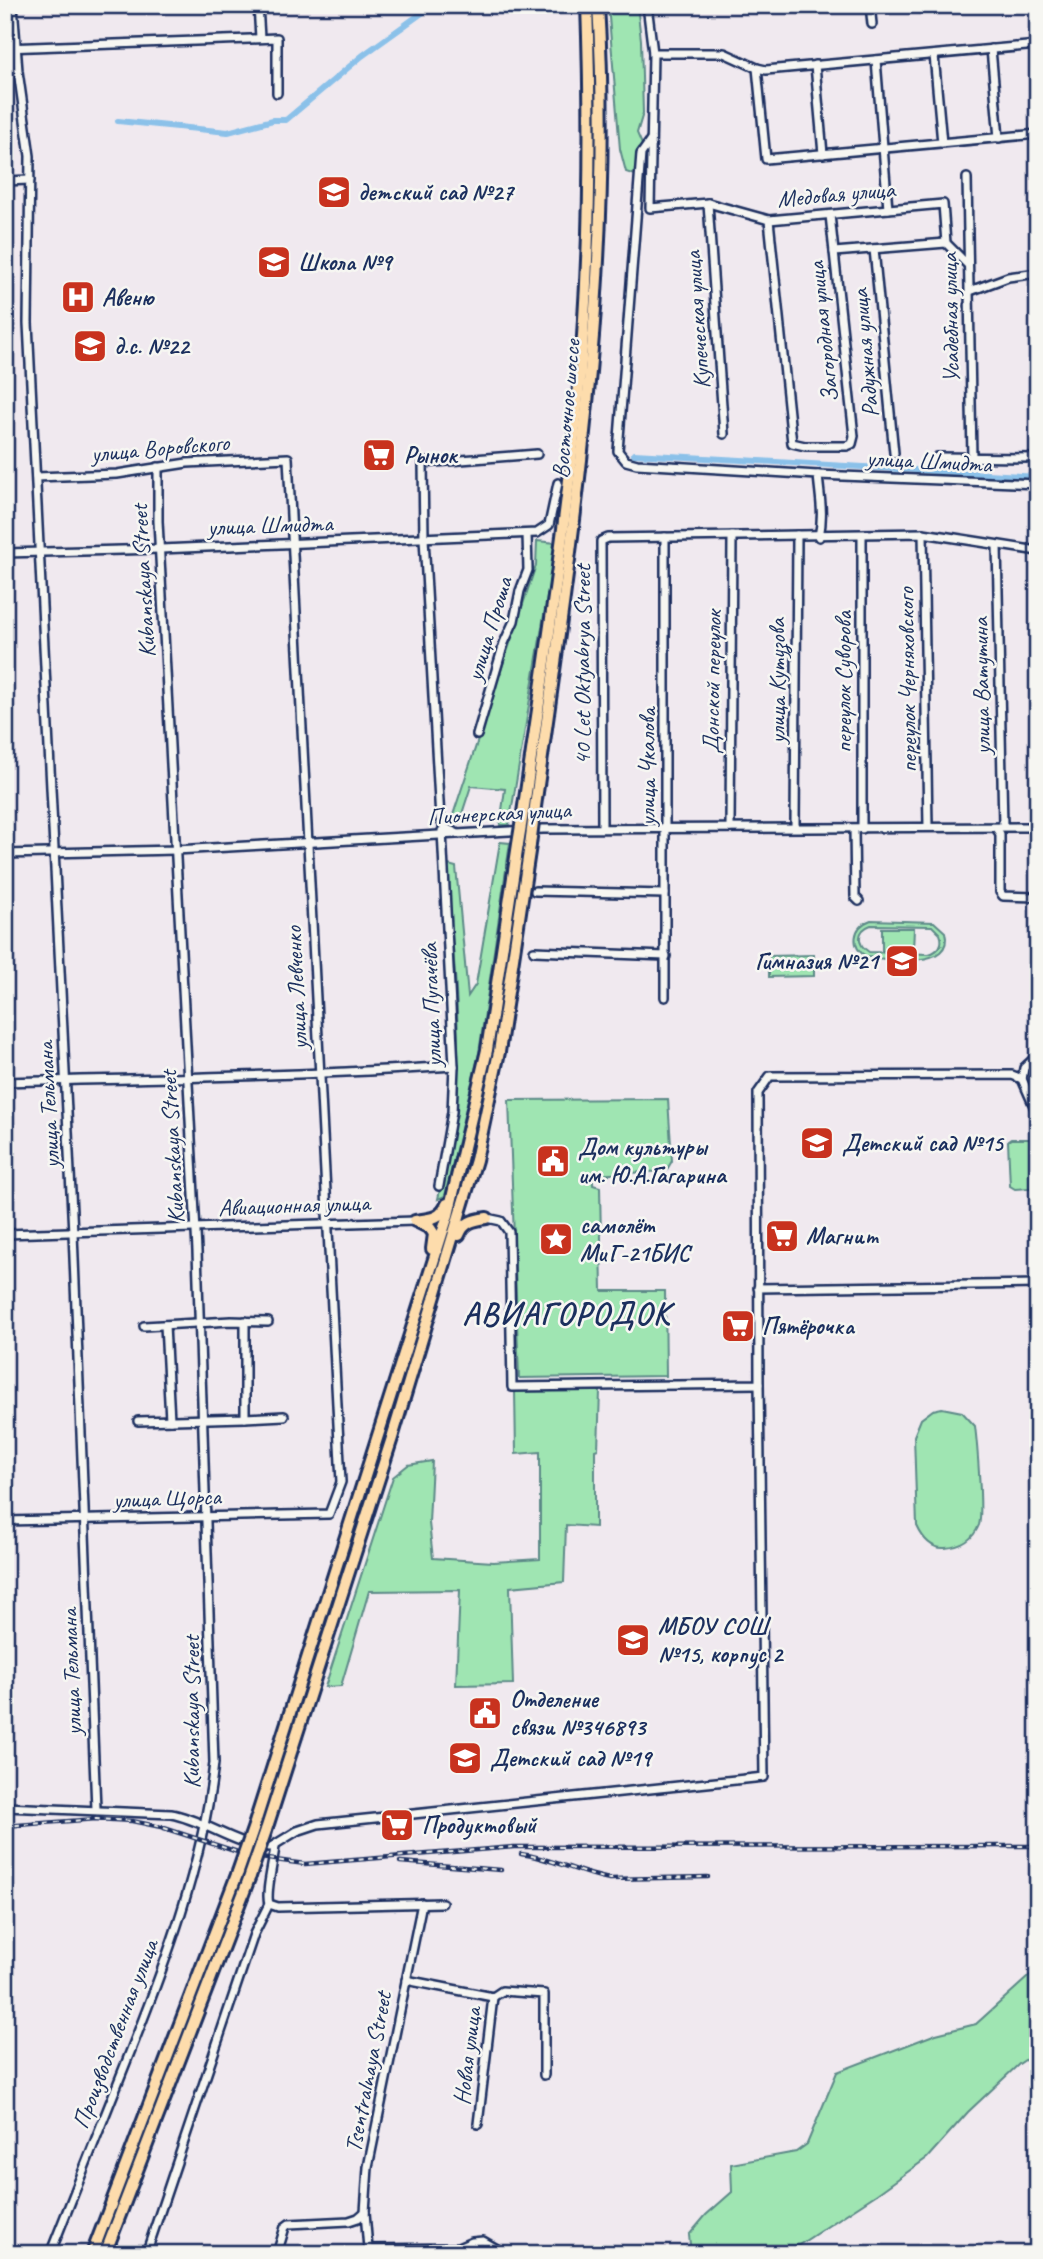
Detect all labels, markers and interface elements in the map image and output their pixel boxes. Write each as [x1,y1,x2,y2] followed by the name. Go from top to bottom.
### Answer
[315,173,353,211] school or university icon: детский сад №27
[776,174,897,214] street label: Медовая улица
[358,177,515,207] place label: детский сад №27
[255,243,293,281] school or university icon: Школа №9
[298,247,394,277] place label: Школа №9
[677,249,717,390] street label: Купеческая улица
[934,251,966,383] street label: Усадебная улица
[801,259,845,404] street label: Загородная улица
[59,278,97,316] hospital icon: Авеню
[102,282,156,312] place label: Авеню
[844,286,886,418] street label: Радужная улица
[71,327,109,365] school or university icon: д.с. №22
[114,331,191,361] place label: д.с. №22
[545,336,587,480] street label: Восточное шоссе
[88,427,232,469] street label: улица Воровского
[360,436,398,474] supermarket icon: Рынок
[404,440,459,470] place label: Рынок
[864,443,994,479] street label: улица Шмидта
[124,502,162,658] street label: Kubanskaya Street
[205,508,334,542] street label: улица Шмидта
[567,563,597,765] street label: 40 Let Oktyabrya Street
[458,572,519,687] street label: улица Проша
[890,586,924,773] street label: переулок Черняховского
[696,608,728,754] street label: Донской переулок
[828,610,858,753] street label: переулок Суворова
[965,616,997,757] street label: улица Ватутина
[762,617,793,746] street label: улица Кутузова
[632,706,662,828] street label: улица Чкалова
[427,794,573,832] street label: Пионерская улица
[278,924,314,1053] street label: улица Левченко
[414,941,448,1069] street label: улица Пугачёва
[883,942,921,980] school or university icon: Гимназия №21
[755,946,881,976] place label: Гимназия №21
[30,1039,66,1171] street label: улица Тельмана
[153,1068,191,1224] street label: Kubanskaya Street
[798,1124,836,1162] school or university icon: Детский сад №15
[842,1128,1005,1158] place label: Детский сад №15
[578,1132,728,1190] place label: Дом культуры им. Ю.А.Гагарина
[534,1142,572,1180] public building icon: Дом культуры им. Ю.А.Гагарина
[218,1187,372,1223] street label: Авиационная улица
[580,1210,693,1268] place label: самолёт МиГ-21БИС
[763,1217,801,1255] supermarket icon: Магнит
[537,1220,575,1258] place icon: самолёт МиГ-21БИС
[806,1221,879,1251] place label: Магнит
[463,1293,676,1334] district label: АВИАГОРОДОК
[719,1307,757,1345] supermarket icon: Пятёрочка
[762,1311,855,1341] place label: Пятёрочка
[111,1481,223,1515] street label: улица Щорса
[54,1606,88,1738] street label: улица Тельмана
[658,1611,785,1669] place label: МБОУ СОШ №15, корпус 2
[614,1621,652,1659] school or university icon: МБОУ СОШ №15, корпус 2
[176,1633,206,1789] street label: Kubanskaya Street
[510,1684,648,1742] place label: Отделение связи №346893
[466,1694,504,1732] public building icon: Отделение связи №346893
[446,1739,484,1777] school or university icon: Детский сад №19
[490,1743,653,1773] place label: Детский сад №19
[378,1806,416,1844] supermarket icon: Продуктовый
[422,1810,538,1840] place label: Продуктовый
[65,1933,166,2133] street label: Производственная улица
[338,1987,399,2155] street label: Tsentralnaya Street
[446,2003,488,2107] street label: Новая улица

